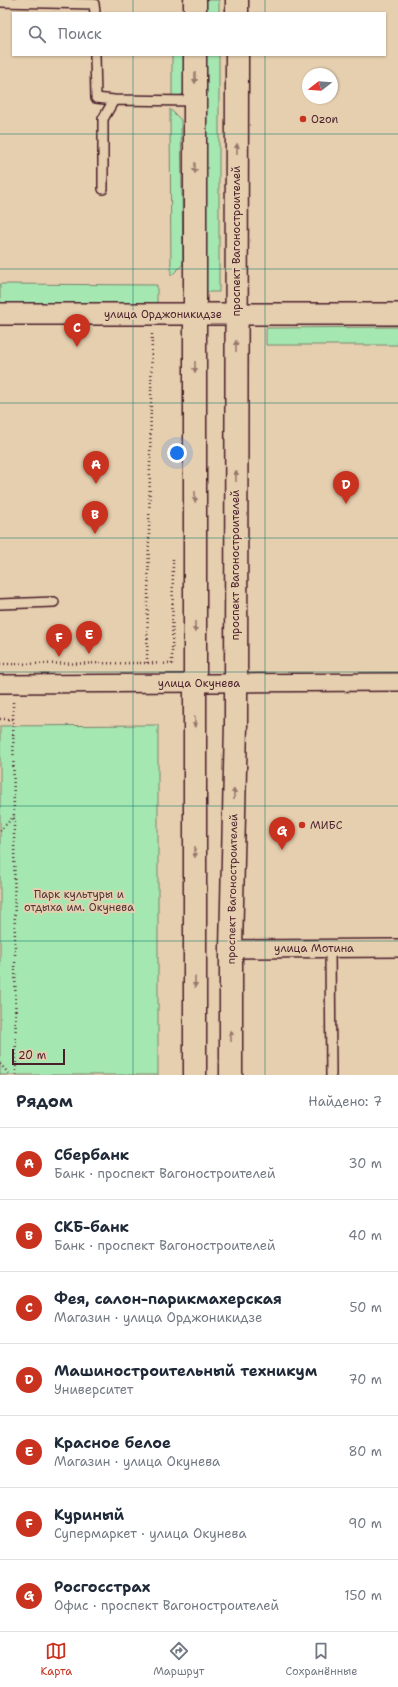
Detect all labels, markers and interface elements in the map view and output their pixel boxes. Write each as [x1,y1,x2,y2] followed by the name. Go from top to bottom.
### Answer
[12,12,386,56] search box
[26,23,48,45] icon: search
[58,24,102,44] text: Поиск
[302,68,338,104] north arrow
[192,72,198,85] one-way arrow
[311,112,339,127] place label: Ozon
[298,114,308,124] marker: Ozon
[234,142,240,155] one-way arrow
[192,162,198,175] one-way arrow
[229,166,244,316] street label: проспект Вагоностроителей
[104,307,222,322] street label: улица Орджоникидзе
[64,314,90,347] pin: C
[233,339,239,352] one-way arrow
[192,361,198,374] one-way arrow
[167,443,187,463] your location
[83,451,109,484] pin: A
[233,469,239,482] one-way arrow
[333,471,359,504] pin: D
[228,490,243,640] street label: проспект Вагоностроителей
[192,491,198,504] one-way arrow
[82,501,108,534] pin: B
[76,621,102,654] pin: E
[192,621,198,634] one-way arrow
[46,624,72,657] pin: F
[158,676,240,691] street label: улица Окунева
[192,716,198,729] one-way arrow
[231,787,237,800] one-way arrow
[224,814,241,964] street label: проспект Вагоностроителей
[269,817,295,850] pin: G
[310,818,343,833] place label: МИБС
[297,820,307,830] marker: МИБС
[192,846,198,859] one-way arrow
[24,887,134,915] park label: Парк культуры и отдыха им. Окунева
[274,941,354,956] street label: улица Мотина
[192,976,198,989] one-way arrow
[228,1029,234,1042] one-way arrow
[12,1047,65,1066] scale bar
[18,1048,46,1063] text: 20 m
[16,1090,73,1112] text: Рядом
[308,1093,382,1110] text: Найдено: 7
[54,1145,129,1165] text: Сбербанк
[24,1155,34,1172] text: A
[348,1155,382,1172] text: 30 m
[54,1165,275,1182] text: Банк · проспект Вагоностроителей
[54,1217,129,1237] text: СКБ-банк
[25,1227,33,1244] text: B
[348,1227,382,1244] text: 40 m
[54,1237,275,1254] text: Банк · проспект Вагоностроителей
[54,1289,282,1309] text: Фея, салон-парикмахерская
[25,1299,33,1316] text: C
[349,1299,382,1316] text: 50 m
[54,1309,262,1326] text: Магазин · улица Орджоникидзе
[54,1361,317,1381] text: Машиностроительный техникум
[24,1371,34,1388] text: D
[348,1371,382,1388] text: 70 m
[54,1381,133,1398] text: Университет
[54,1433,171,1453] text: Красное белое
[25,1443,33,1460] text: E
[348,1443,382,1460] text: 80 m
[54,1453,220,1470] text: Магазин · улица Окунева
[54,1505,124,1525] text: Куриный
[25,1515,33,1532] text: F
[348,1515,382,1532] text: 90 m
[54,1525,247,1542] text: Супермаркет · улица Окунева
[54,1577,150,1597] text: Росгосстрах
[24,1587,34,1604] text: G
[344,1587,382,1604] text: 150 m
[54,1597,279,1614] text: Офис · проспект Вагоностроителей
[41,1640,72,1679] tab: Карта
[153,1640,204,1679] tab: Маршрут
[286,1640,357,1679] tab: Сохранённые

